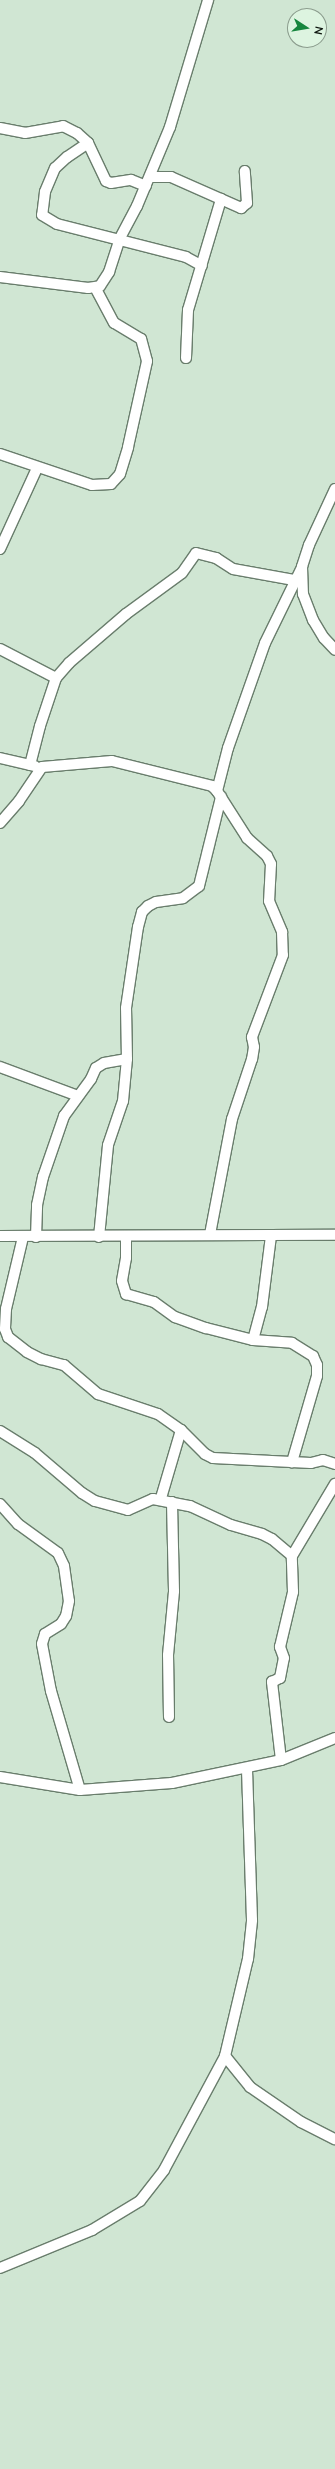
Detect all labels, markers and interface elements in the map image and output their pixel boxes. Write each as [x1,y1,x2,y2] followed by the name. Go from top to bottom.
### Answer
[287,8,327,48] north arrow
[310,25,326,36] text: N

